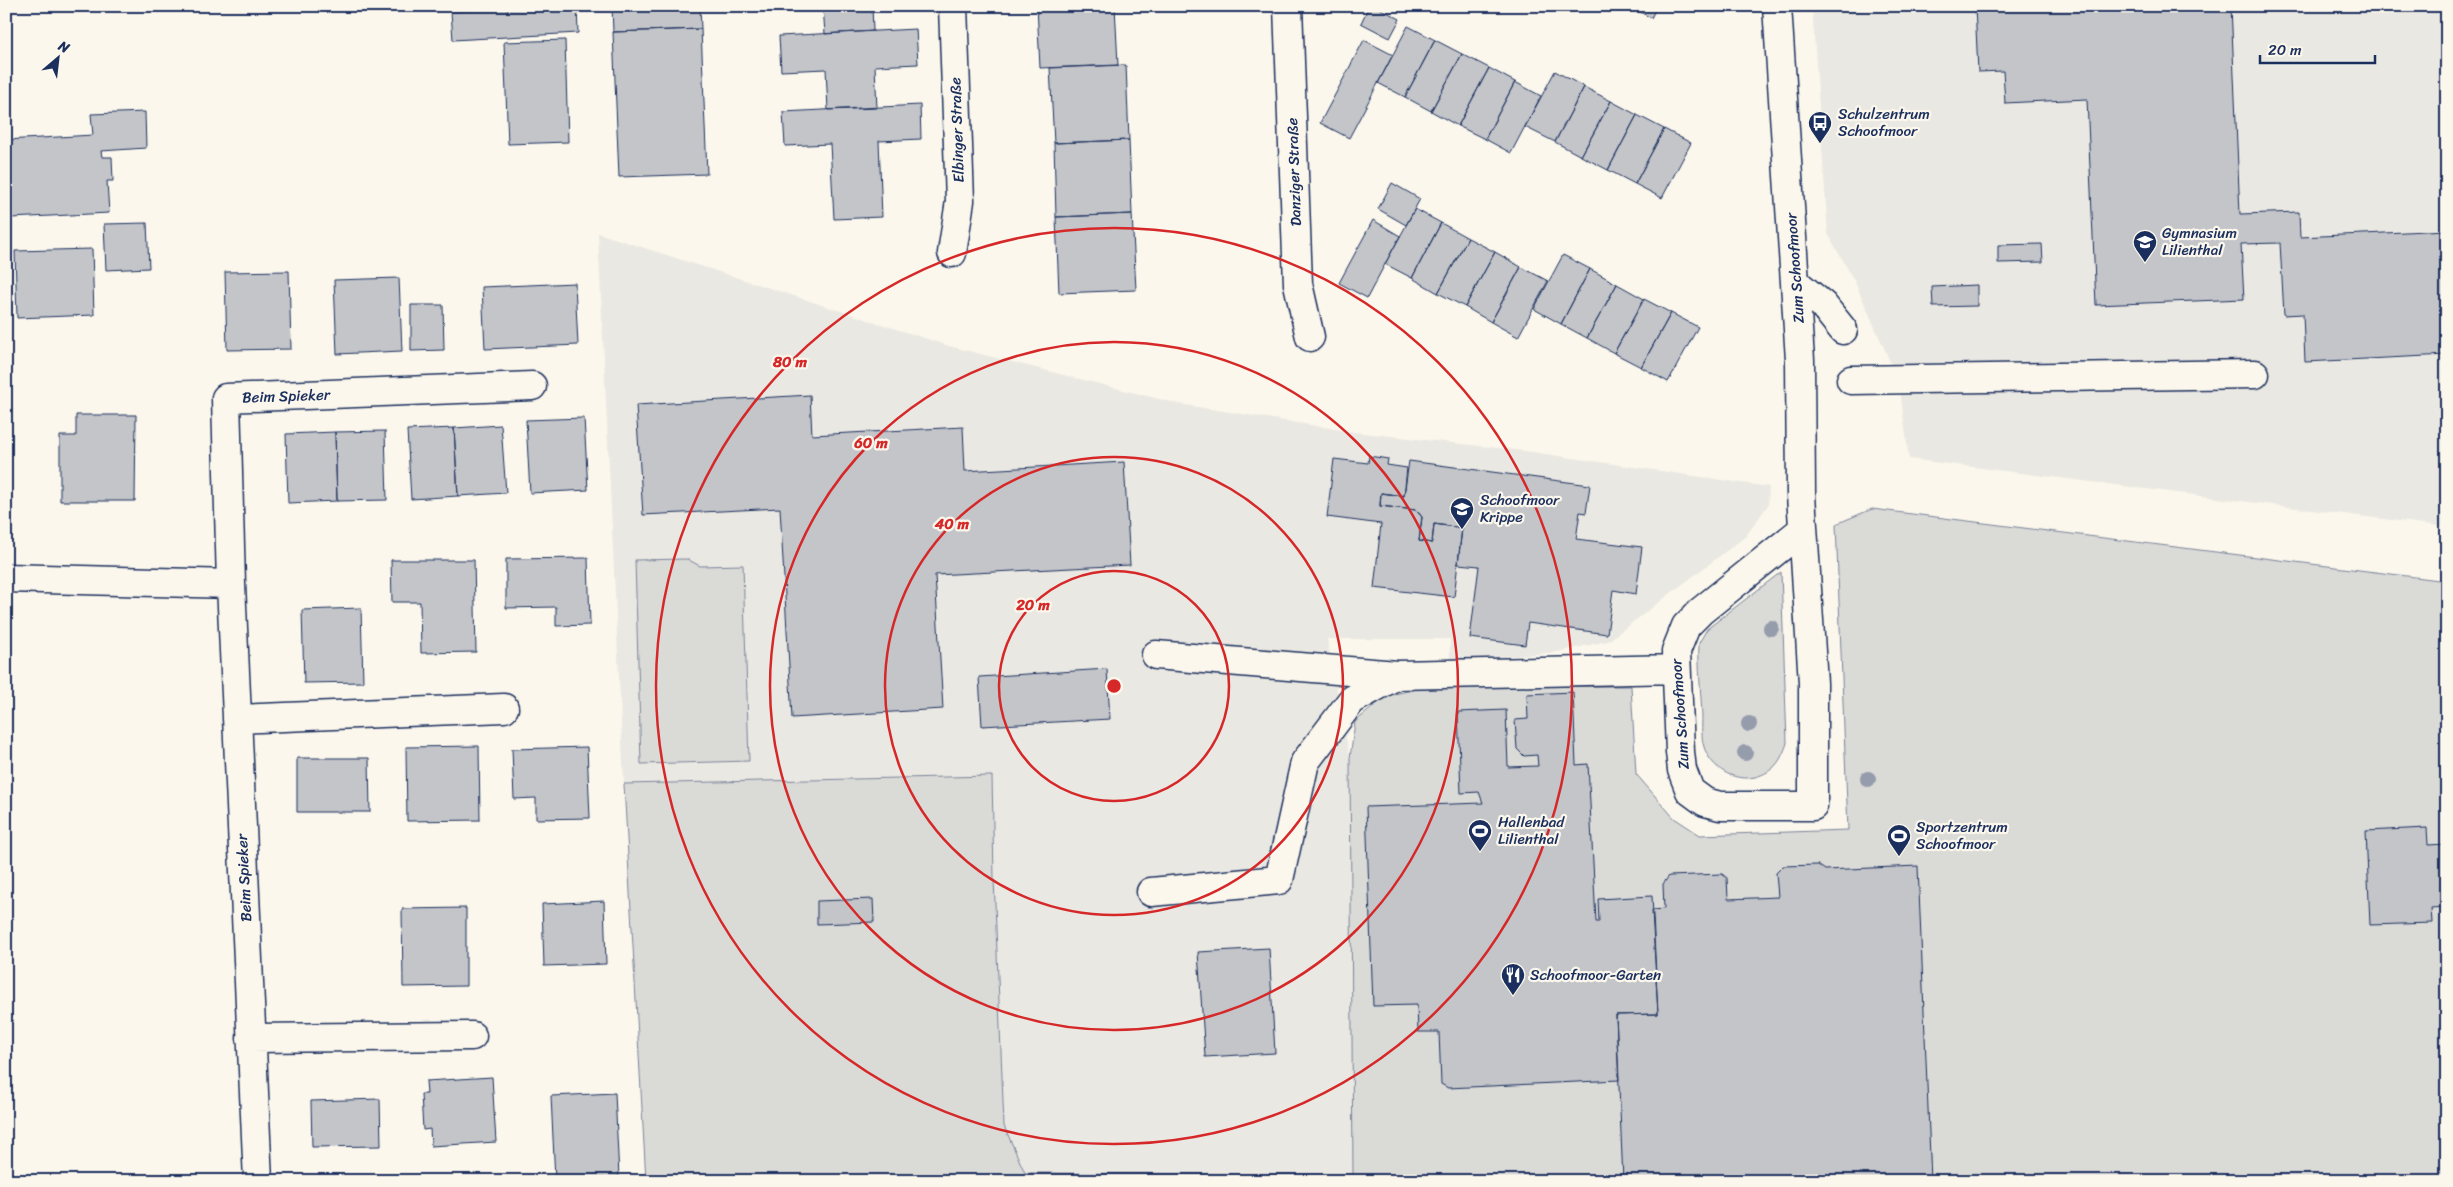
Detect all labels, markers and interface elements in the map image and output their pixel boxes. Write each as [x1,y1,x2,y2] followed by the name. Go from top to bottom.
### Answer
[32,32,82,82] north arrow
[2260,32,2376,64] scale bar
[53,33,74,60] text: N
[2268,37,2302,63] text: 20 m
[942,77,972,183] street label: Elbinger Straße
[1838,101,1930,144] place label: Schulzentrum Schoofmoor
[1807,110,1833,144] bus stop icon: Schulzentrum Schoofmoor
[1279,117,1309,227] street label: Danziger Straße
[1778,211,1812,324] street label: Zum Schoofmoor
[2162,220,2237,263] place label: Gymnasium Lilienthal
[2132,229,2158,263] school or university icon: Gymnasium Lilienthal
[772,349,807,375] text: 80 m
[242,381,331,411] street label: Beim Spieker
[853,430,888,456] text: 60 m
[1480,487,1560,530] place label: Schoofmoor Krippe
[1449,496,1475,530] school or university icon: Schoofmoor Krippe
[934,511,970,537] text: 40 m
[1015,592,1050,618] text: 20 m
[1663,657,1697,770] street label: Zum Schoofmoor
[1105,677,1123,695] centre of rings
[1498,809,1565,852] place label: Hallenbad Lilienthal
[1916,814,2008,857] place label: Sportzentrum Schoofmoor
[1467,818,1493,852] sports icon: Hallenbad Lilienthal
[1886,823,1912,857] sports icon: Sportzentrum Schoofmoor
[229,833,259,923] street label: Beim Spieker
[1500,962,1526,996] restaurant icon: Schoofmoor-Garten
[1530,962,1661,988] place label: Schoofmoor-Garten

